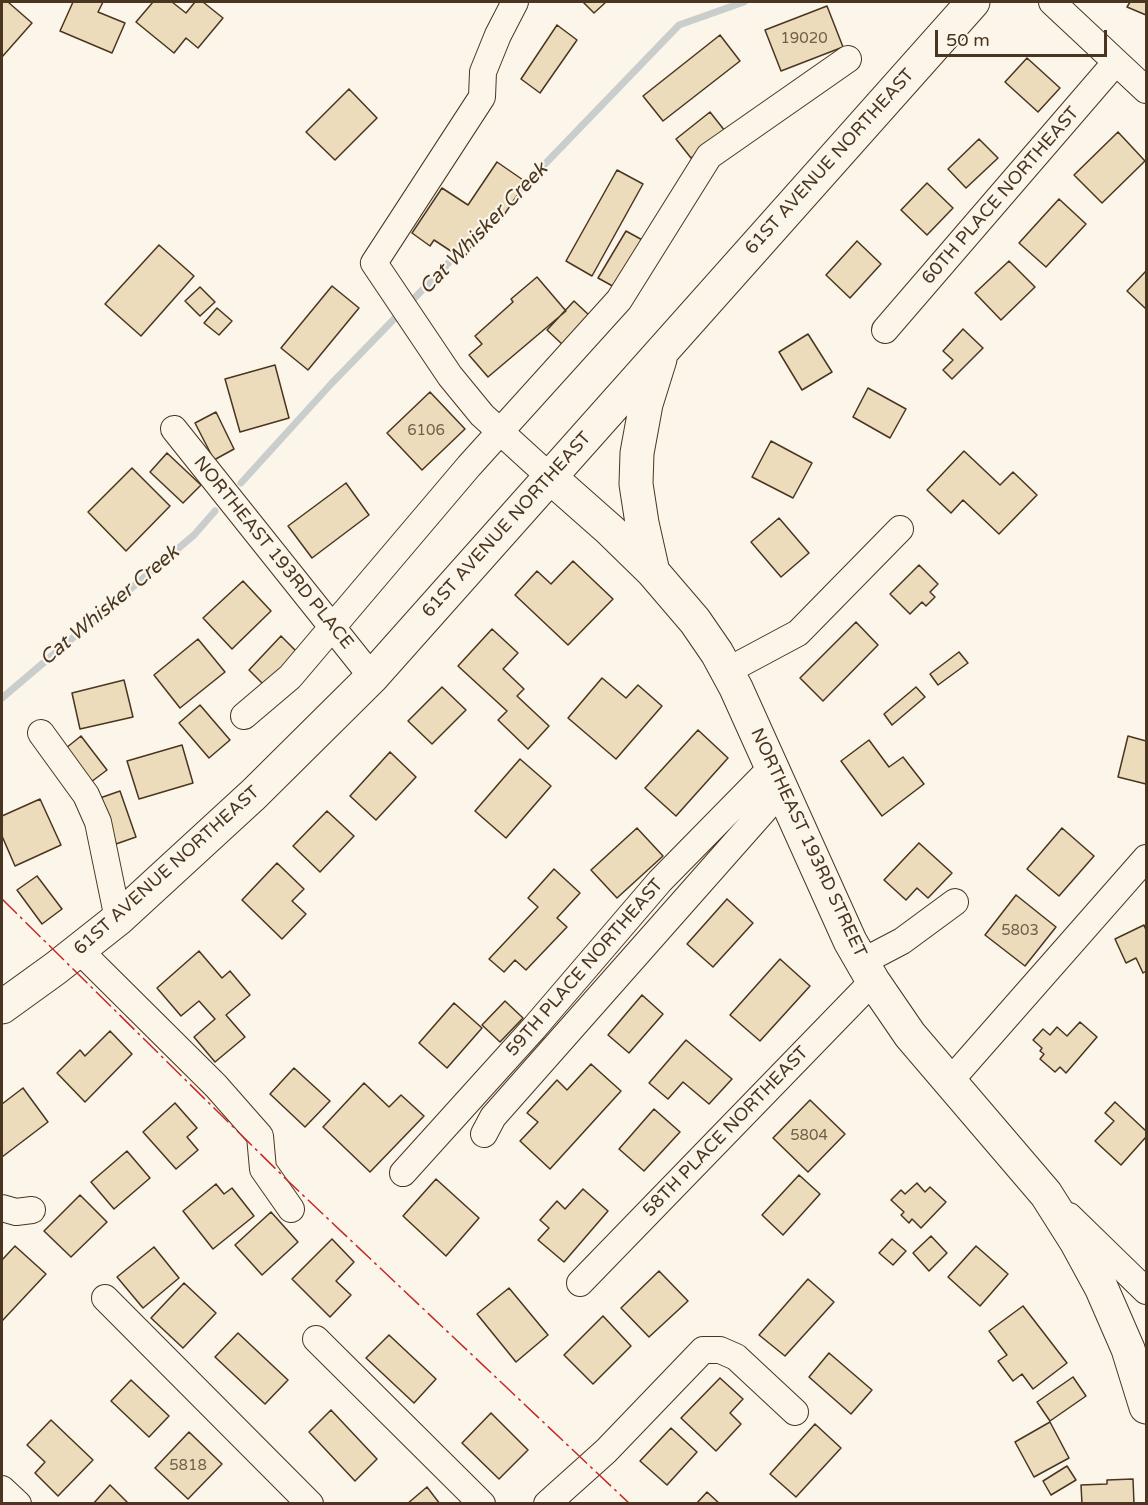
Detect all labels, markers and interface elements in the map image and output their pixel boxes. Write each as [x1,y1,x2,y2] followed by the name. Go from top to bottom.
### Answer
[938,18,1110,56] scale bar
[946,29,990,51] text: 50 m
[780,30,828,48] house number: 19020
[741,65,919,259] street label: 61ST AVENUE NORTHEAST
[918,103,1084,289] street label: 60TH PLACE NORTHEAST
[415,158,553,300] water label: Cat Whisker Creek
[407,422,445,440] house number: 6106
[418,428,596,622] street label: 61ST AVENUE NORTHEAST
[189,452,357,654] street label: NORTHEAST 193RD PLACE
[36,541,184,671] water label: Cat Whisker Creek
[745,725,871,961] street label: NORTHEAST 193RD STREET
[70,782,264,960] street label: 61ST AVENUE NORTHEAST
[502,875,668,1061] street label: 59TH PLACE NORTHEAST
[1001,922,1039,940] house number: 5803
[639,1042,813,1222] street label: 58TH PLACE NORTHEAST
[790,1127,828,1145] house number: 5804
[169,1457,207,1475] house number: 5818

